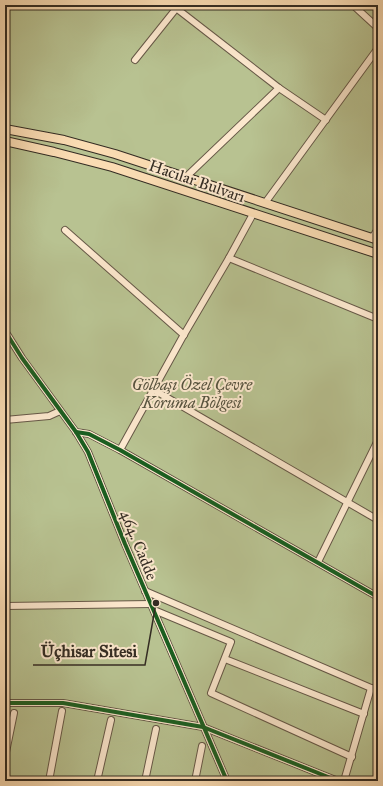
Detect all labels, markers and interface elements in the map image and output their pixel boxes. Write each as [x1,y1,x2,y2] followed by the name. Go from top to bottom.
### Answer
[146,156,248,207] street label: Hacılar Bulvarı
[132,374,253,412] park label: Gölbaşı Özel Çevre Koruma Bölgesi
[116,507,162,583] street label: 464. Cadde
[33,636,145,665] callout: Üçhisar Sitesi
[41,641,138,662] text: Üçhisar Sitesi

